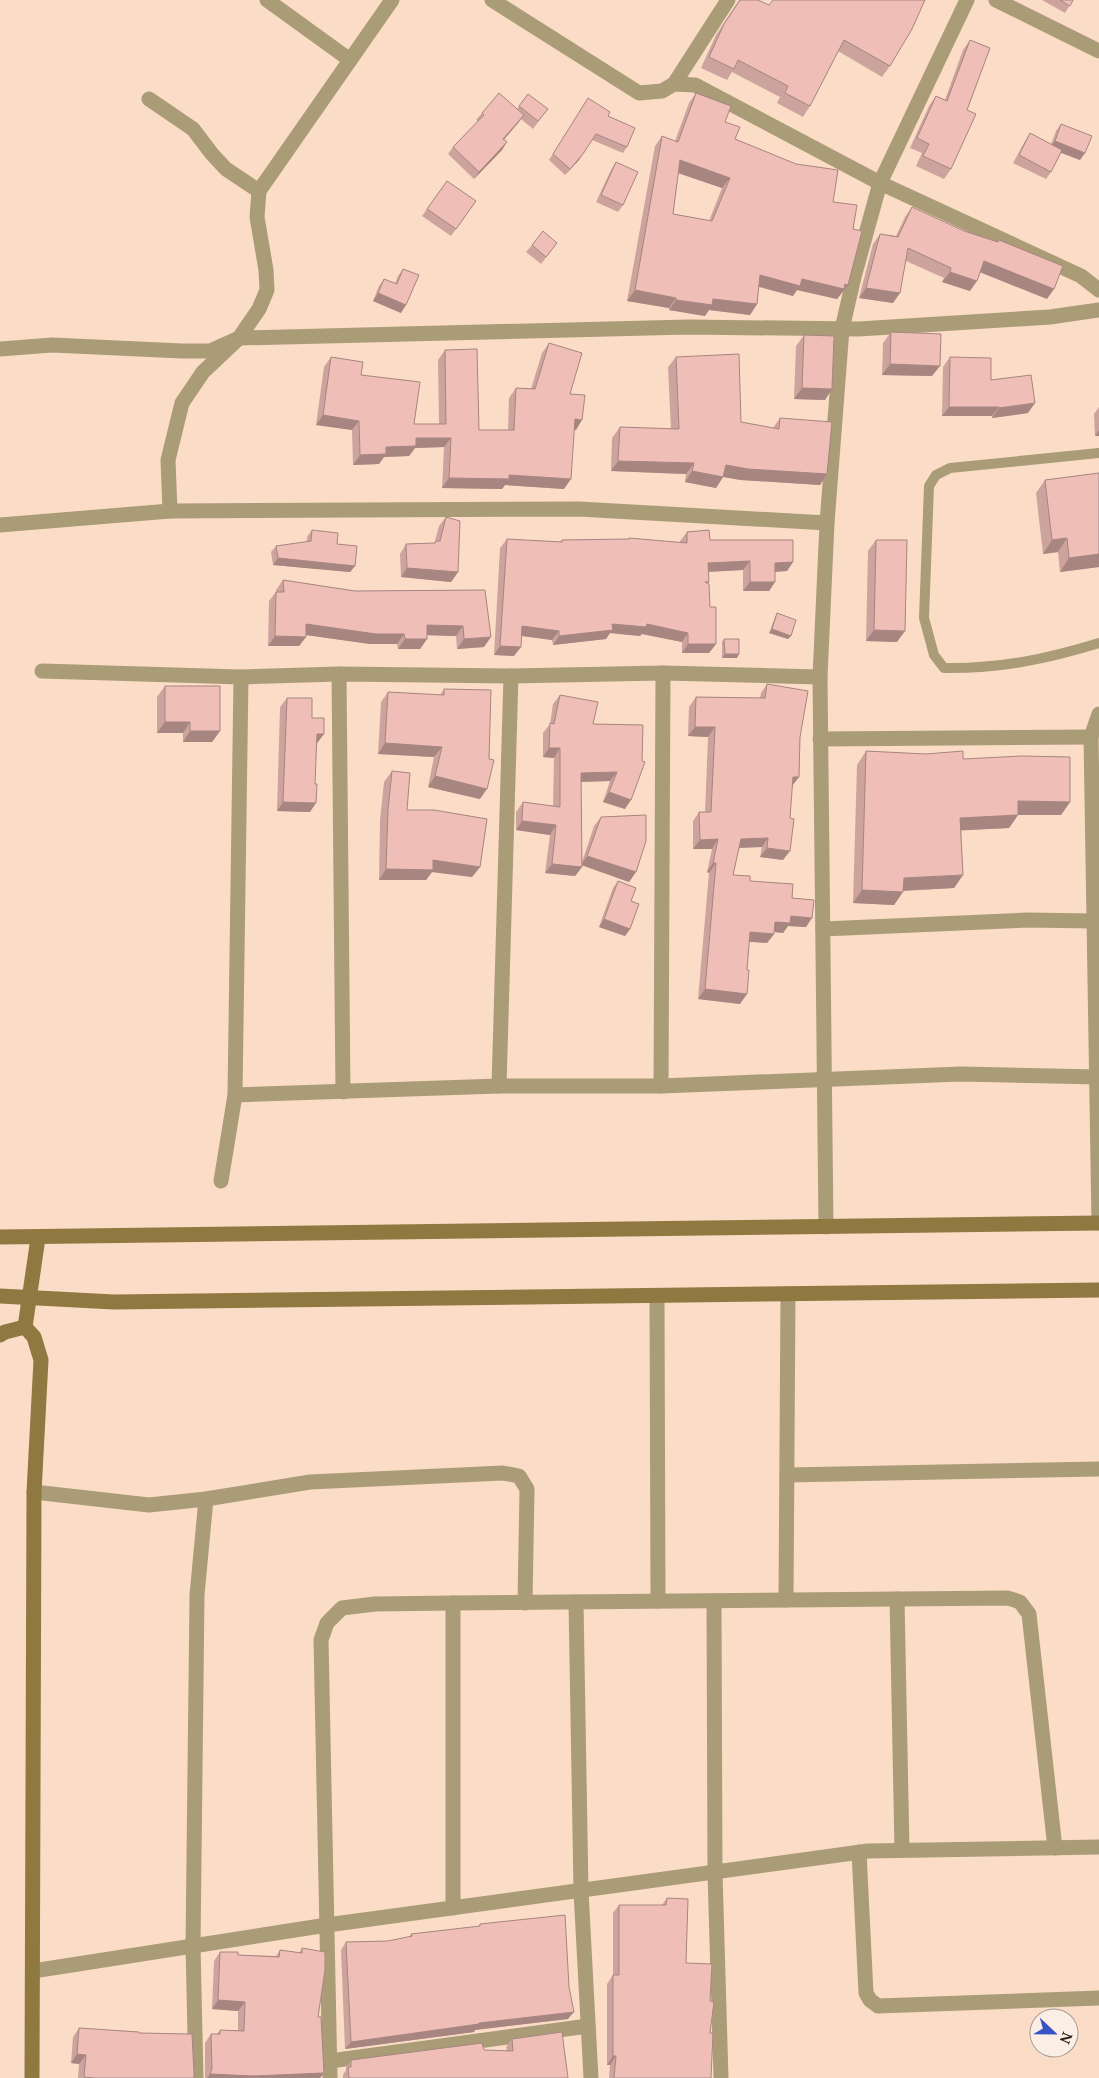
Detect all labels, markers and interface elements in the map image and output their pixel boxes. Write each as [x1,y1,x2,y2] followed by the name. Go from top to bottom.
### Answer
[1029,2008,1079,2058] north arrow
[1056,2029,1077,2047] text: N

